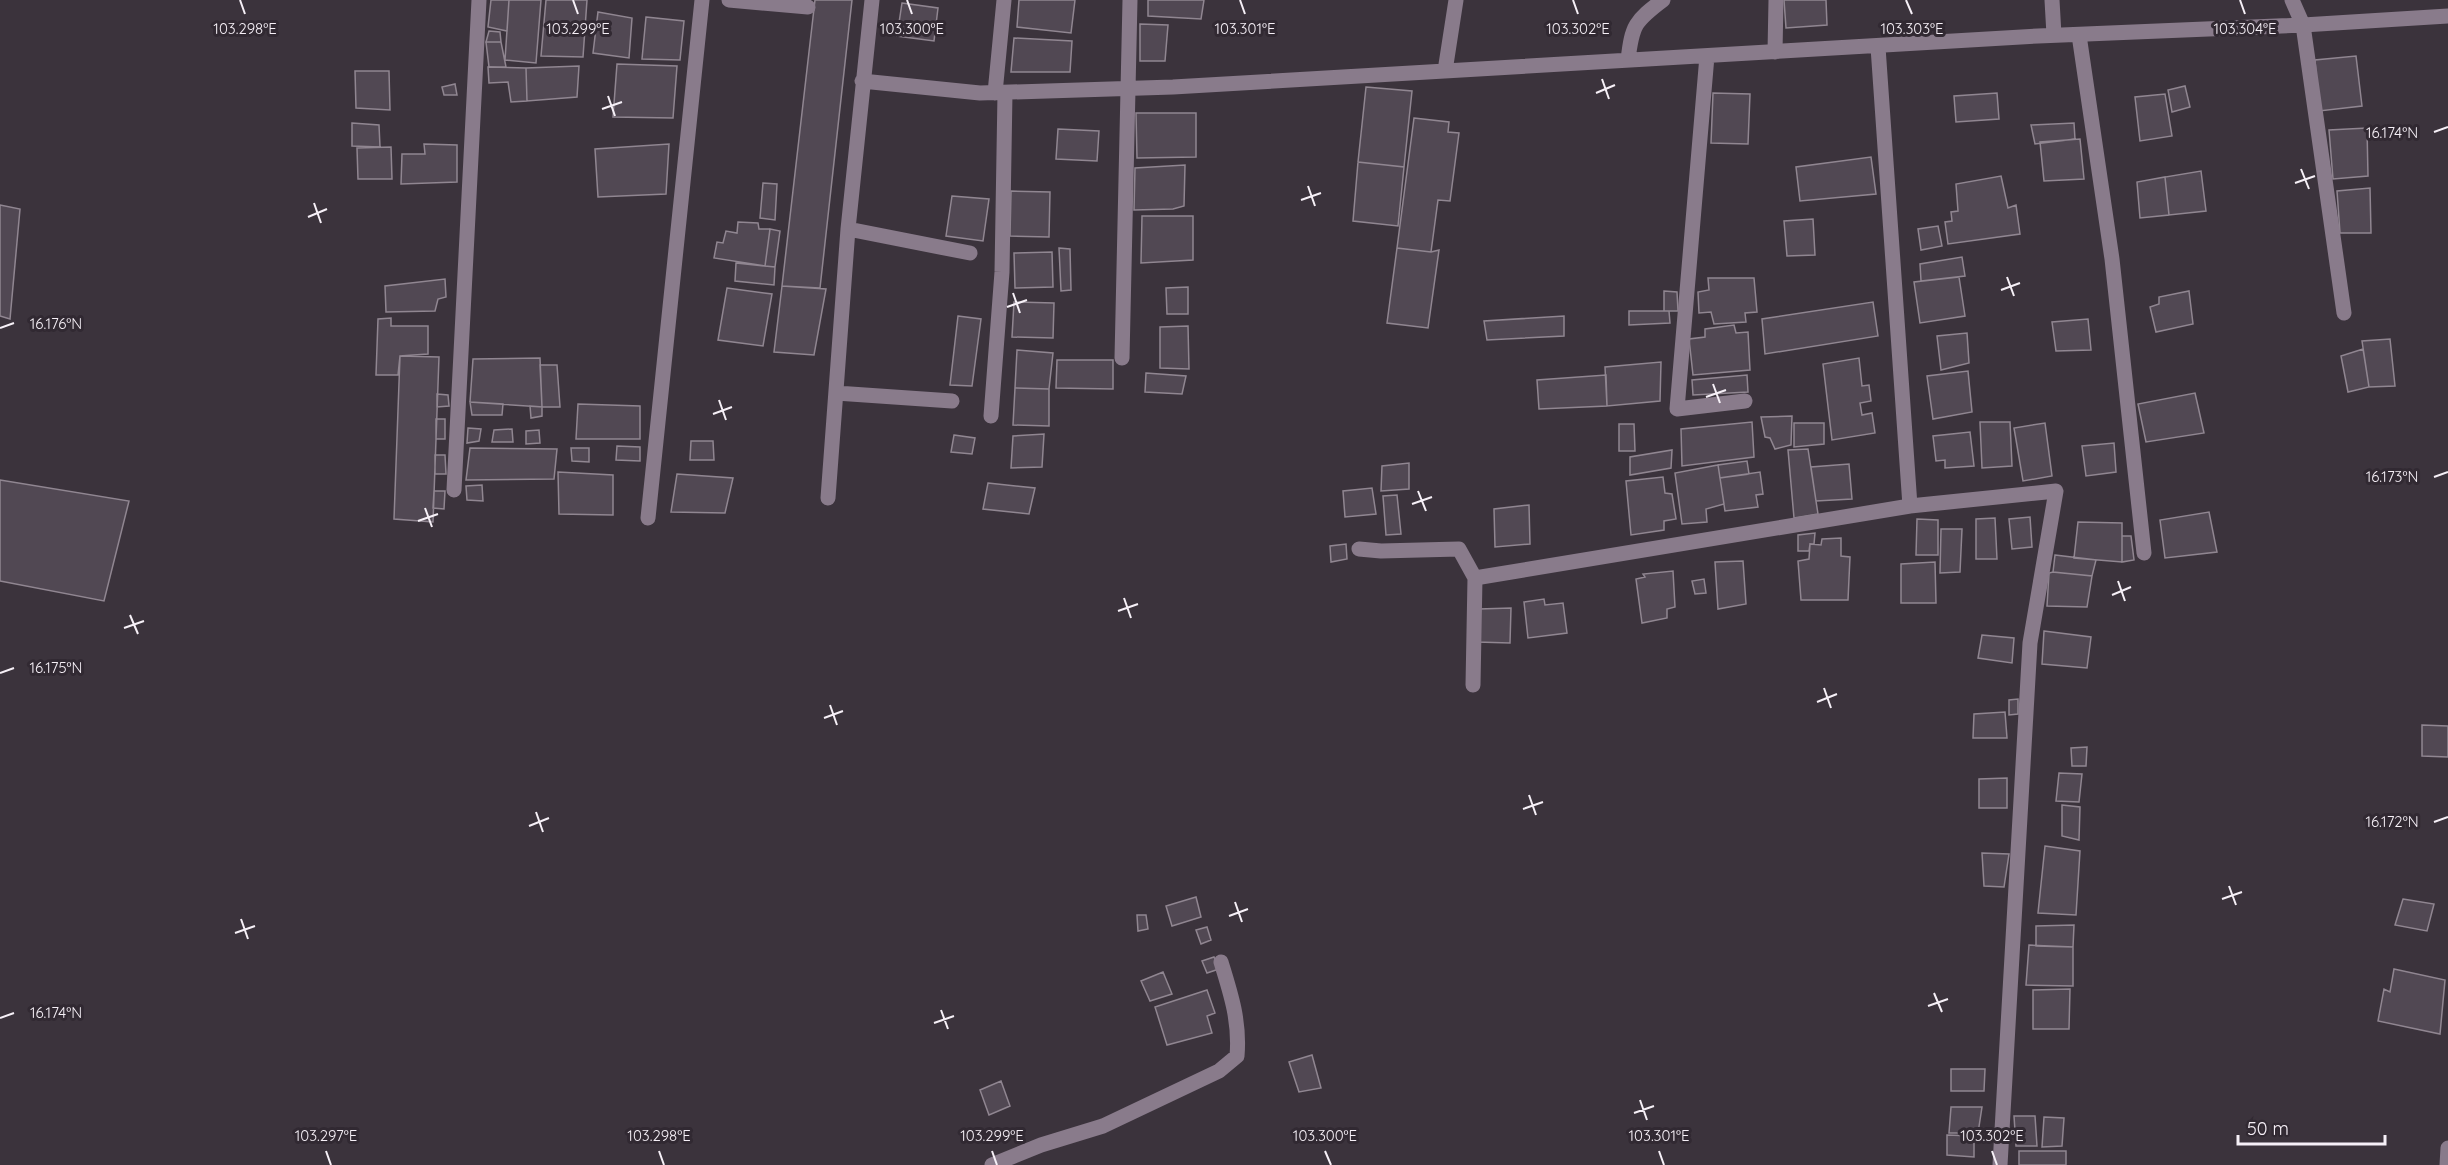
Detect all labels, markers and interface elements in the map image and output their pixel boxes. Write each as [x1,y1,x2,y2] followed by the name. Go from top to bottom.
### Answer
[213,19,277,38] text: 103.298°E
[546,19,610,38] text: 103.299°E
[880,19,944,38] text: 103.300°E
[1215,19,1275,38] text: 103.301°E
[1546,19,1610,38] text: 103.302°E
[1880,19,1944,38] text: 103.303°E
[2213,19,2277,38] text: 103.304°E
[2366,123,2418,142] text: 16.174°N
[30,314,82,333] text: 16.176°N
[2366,467,2418,486] text: 16.173°N
[29,658,83,677] text: 16.175°N
[2365,812,2419,831] text: 16.172°N
[30,1003,82,1022] text: 16.174°N
[2238,1108,2385,1146] scale bar
[2247,1117,2289,1140] text: 50 m
[295,1126,357,1145] text: 103.297°E
[627,1126,691,1145] text: 103.298°E
[960,1126,1024,1145] text: 103.299°E
[1293,1126,1357,1145] text: 103.300°E
[1629,1126,1689,1145] text: 103.301°E
[1960,1126,2024,1145] text: 103.302°E

